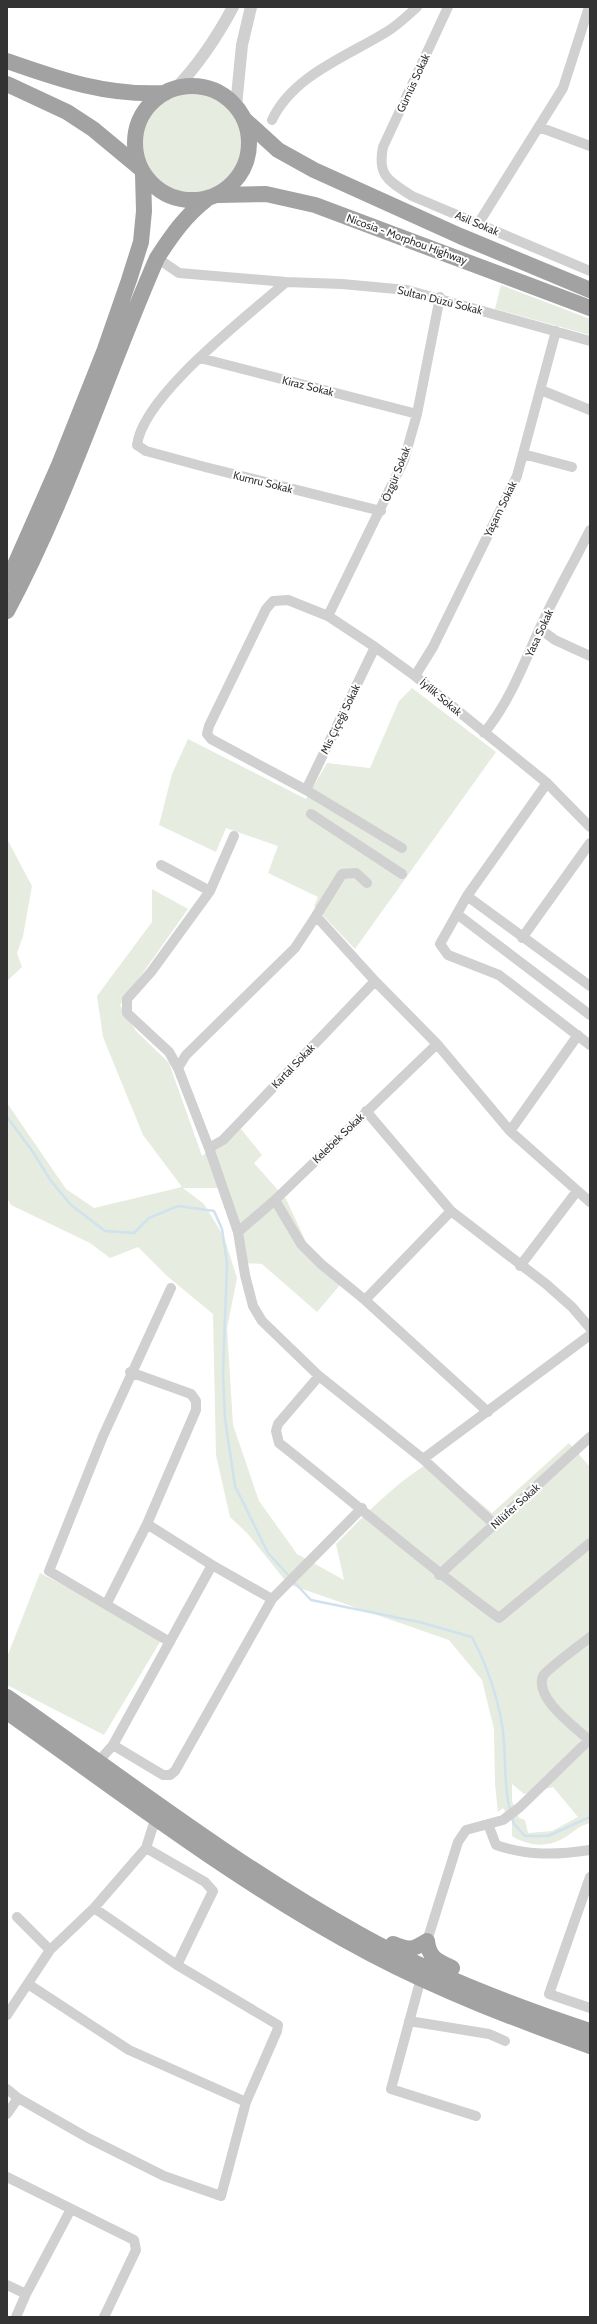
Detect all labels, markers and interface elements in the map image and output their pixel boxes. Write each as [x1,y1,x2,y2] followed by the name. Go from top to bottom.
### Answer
[393,51,433,115] street label: Gümüs Sokak
[453,208,501,239] street label: Asil Sokak
[345,211,470,268] street label: Nicosia - Morphou Highway
[396,283,484,317] street label: Sultan Düzü Sokak
[281,373,335,399] street label: Kiraz Sokak
[379,444,413,504] street label: Özgür Sokak
[232,468,294,496] street label: Kumru Sokak
[480,479,520,540] street label: Yaşam Sokak
[522,607,556,660] street label: Yasa Sokak
[417,675,465,719] street label: İyilik Sokak
[317,682,363,756] street label: Mis Çiçeği Sokak
[268,1041,318,1091] street label: Kartal Sokak
[309,1110,367,1166] street label: Kelebek Sokak
[488,1480,542,1532] street label: Nilüfer Sokak

